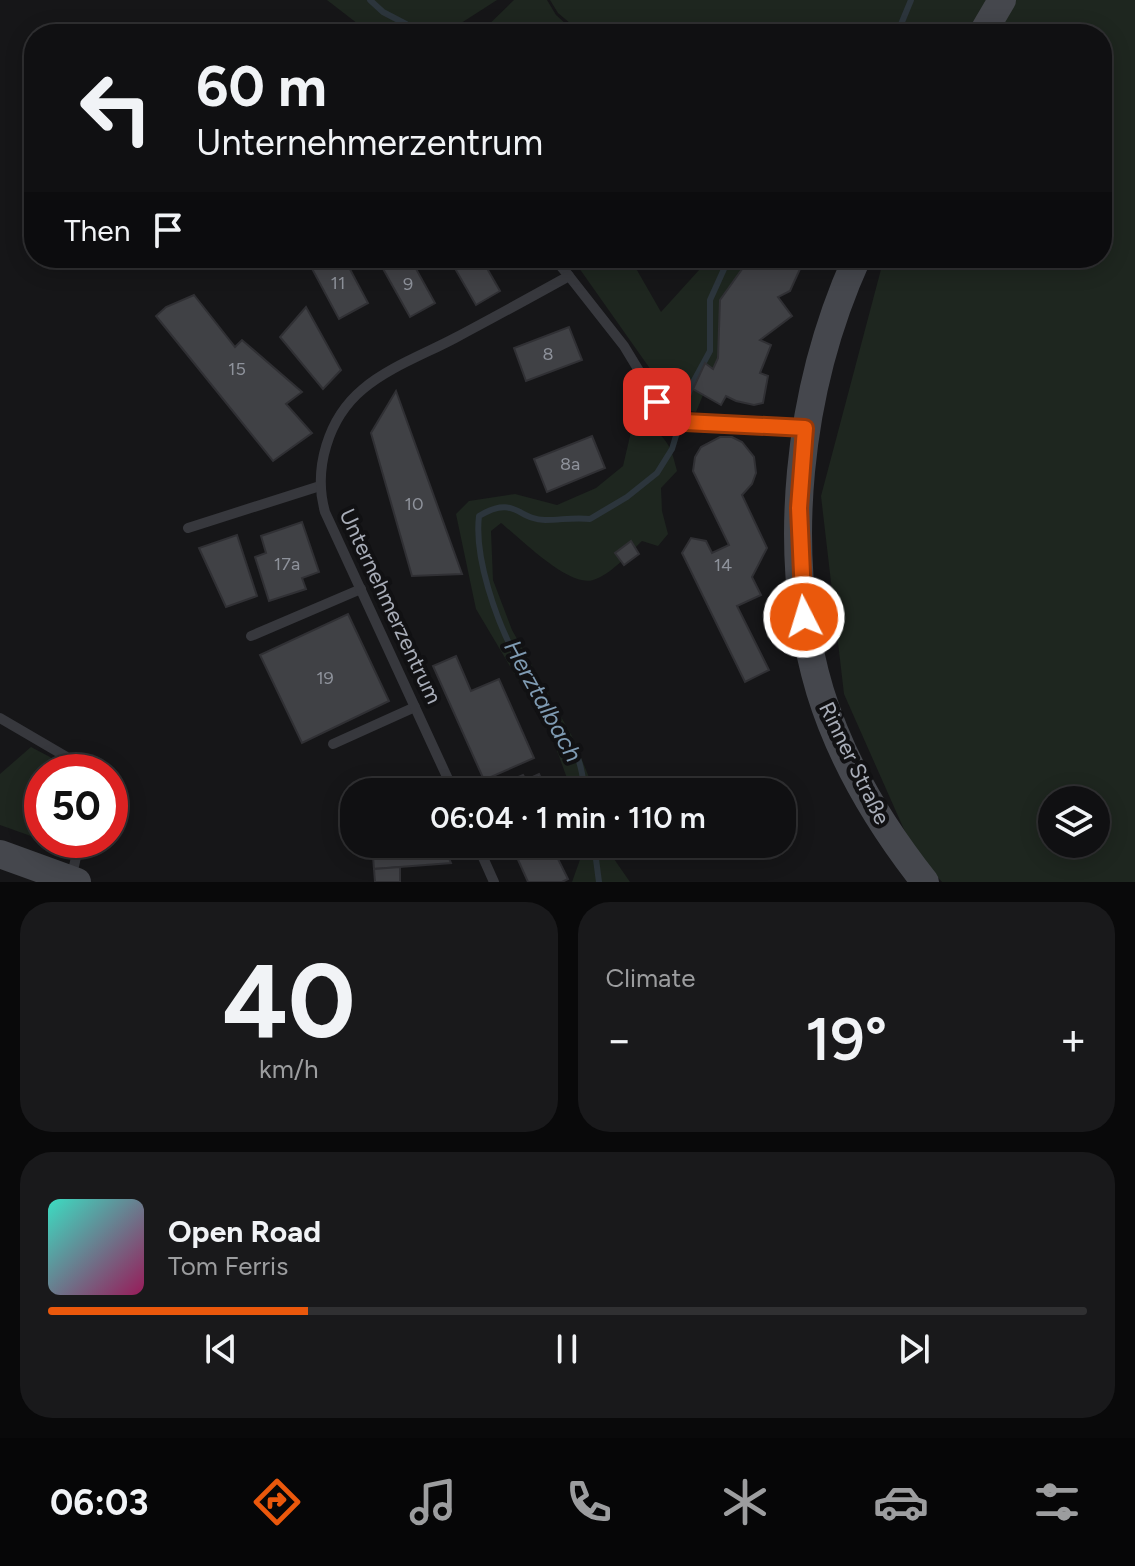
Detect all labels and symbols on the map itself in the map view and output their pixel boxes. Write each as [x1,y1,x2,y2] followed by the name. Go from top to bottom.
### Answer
[331,272,345,294] house number: 11
[403,273,413,295] house number: 9
[542,343,554,365] house number: 8
[228,358,246,380] house number: 15
[623,368,691,436] pin
[560,453,580,475] house number: 8a
[405,493,423,515] house number: 10
[333,504,448,708] street label: Unternehmerzentrum
[274,553,300,575] house number: 17a
[714,554,732,576] house number: 14
[762,575,846,659] position arrow
[498,635,589,767] water label: Herztalbach
[316,667,334,689] house number: 19
[813,697,896,829] street label: Rinner Straße
[24,754,128,858] speed limit sign: 50

